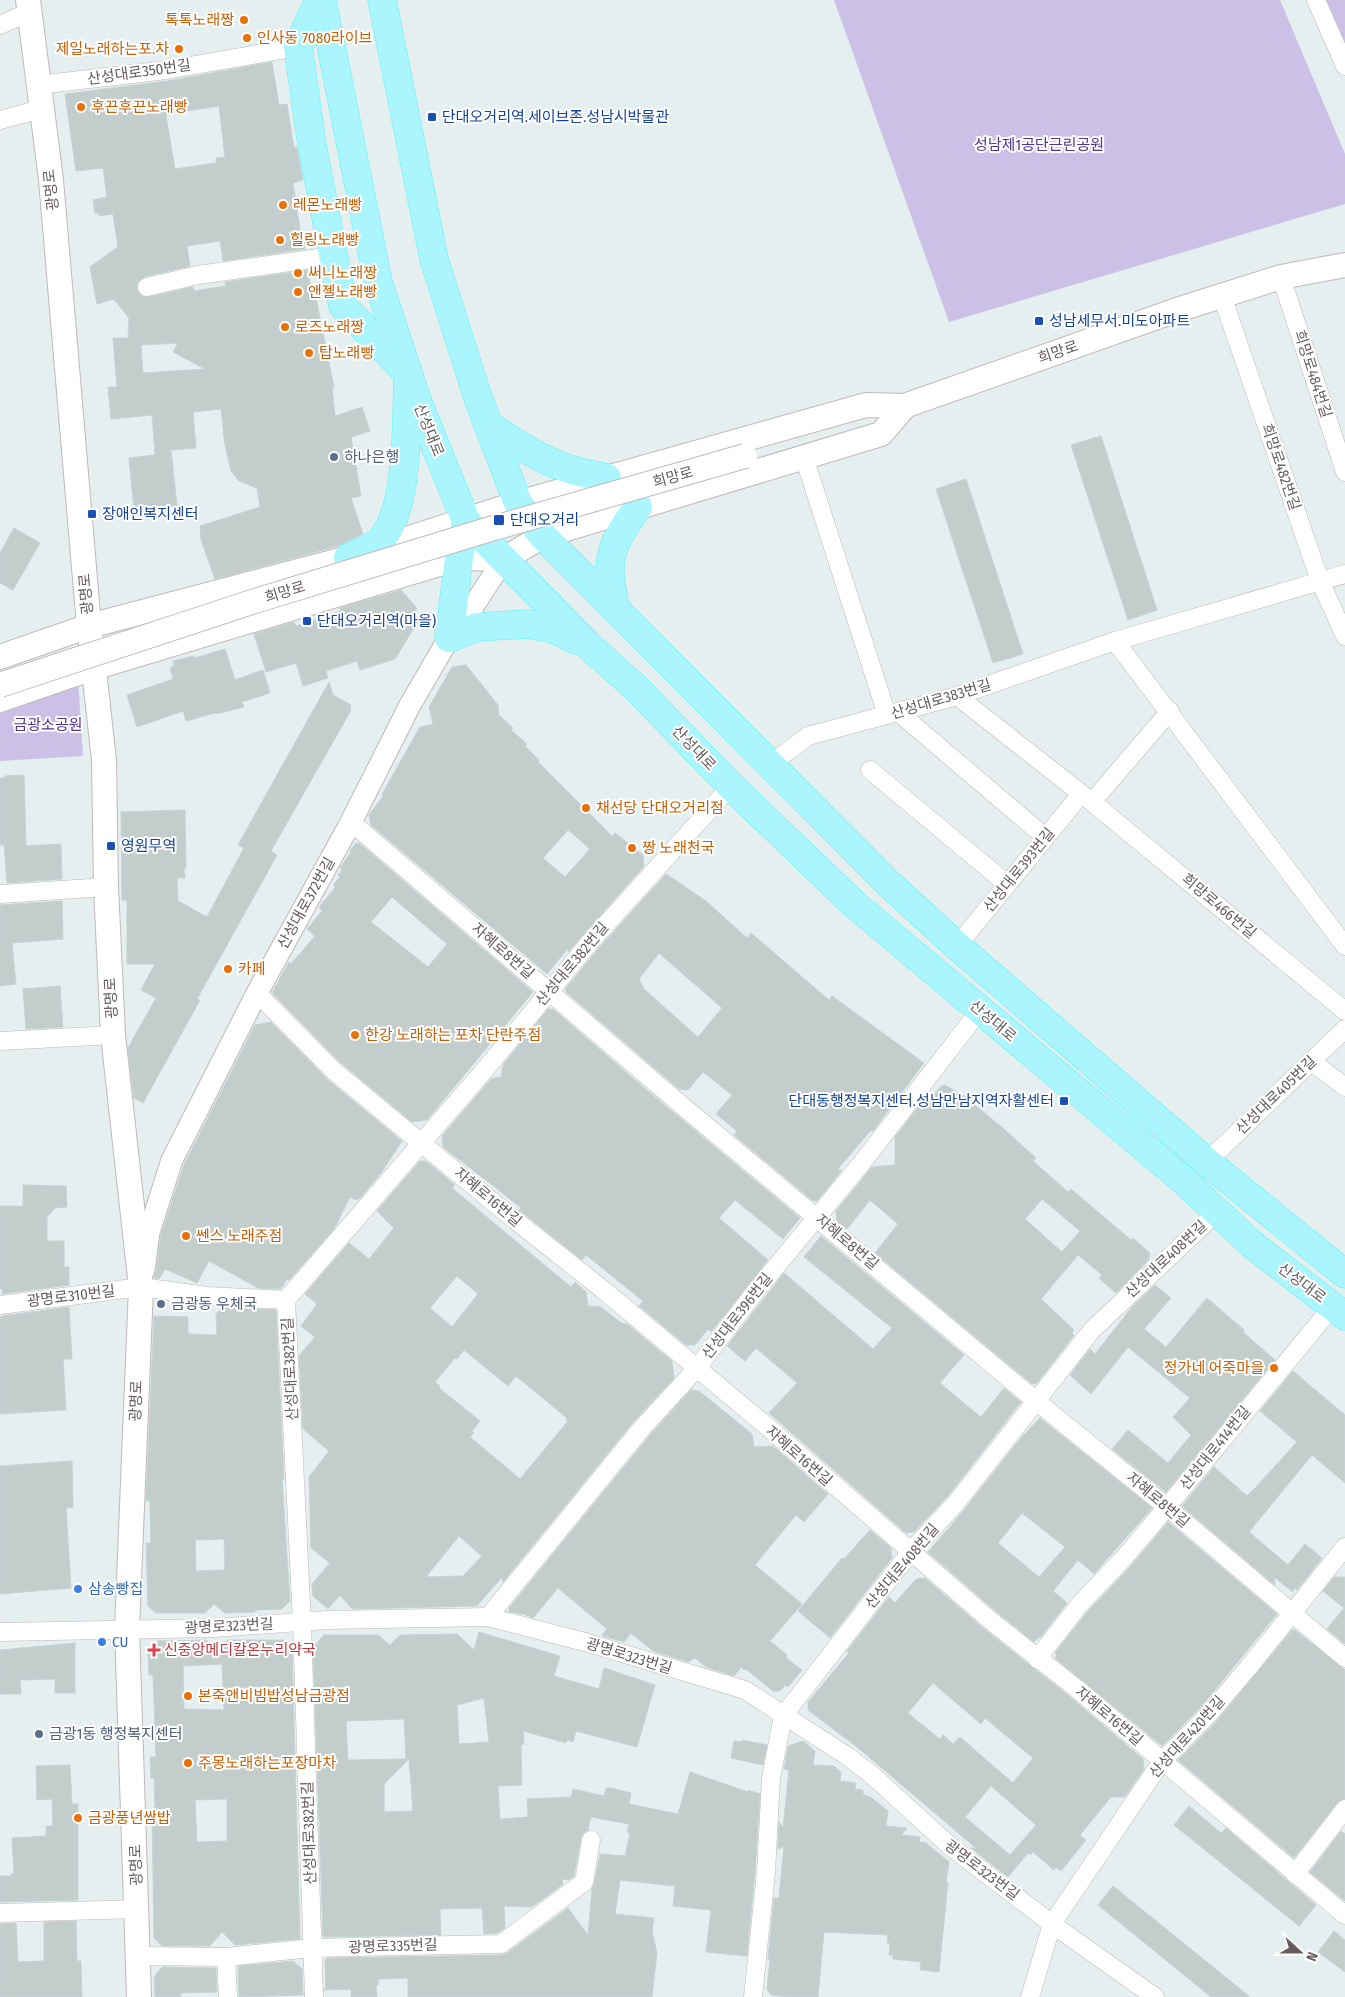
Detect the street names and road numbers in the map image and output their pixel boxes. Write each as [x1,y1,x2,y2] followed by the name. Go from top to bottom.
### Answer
[86,56,192,88] street label: 산성대로350번길
[40,168,62,212] street label: 광명로
[1290,328,1336,420] street label: 희망로484번길
[1035,337,1081,367] street label: 희망로
[410,401,448,459] street label: 산성대로
[1258,421,1304,513] street label: 희망로482번길
[651,463,695,491] street label: 희망로
[75,573,97,615] street label: 광명로
[263,577,307,607] street label: 희망로
[889,675,993,723] street label: 산성대로383번길
[668,722,720,774] street label: 산성대로
[980,824,1058,916] street label: 산성대로393번길
[273,854,339,952] street label: 산성대로372번길
[1178,870,1260,942] street label: 희망로466번길
[468,919,538,983] street label: 자혜로8번길
[532,919,612,1009] street label: 산성대로382번길
[101,977,121,1019] street label: 광명로
[966,996,1020,1046] street label: 산성대로
[1232,1052,1320,1138] street label: 산성대로405번길
[451,1164,525,1230] street label: 자혜로16번길
[812,1211,882,1273] street label: 자혜로8번길
[1121,1216,1211,1302] street label: 산성대로408번길
[1275,1259,1329,1307] street label: 산성대로
[698,1269,776,1363] street label: 산성대로396번길
[26,1282,116,1310] street label: 광명로310번길
[278,1317,302,1421] street label: 산성대로382번길
[126,1380,146,1422] street label: 광명로
[1176,1403,1254,1493] street label: 산성대로414번길
[762,1422,836,1490] street label: 자혜로16번길
[1123,1469,1193,1531] street label: 자혜로8번길
[861,1520,943,1612] street label: 산성대로408번길
[184,1615,274,1637] street label: 광명로323번길
[584,1634,674,1678] street label: 광명로323번길
[1072,1683,1146,1749] street label: 자혜로16번길
[1145,1692,1229,1782] street label: 산성대로420번길
[298,1781,320,1885] street label: 산성대로382번길
[941,1836,1023,1904] street label: 광명로323번길
[126,1844,146,1886] street label: 광명로
[348,1935,438,1957] street label: 광명로335번길

